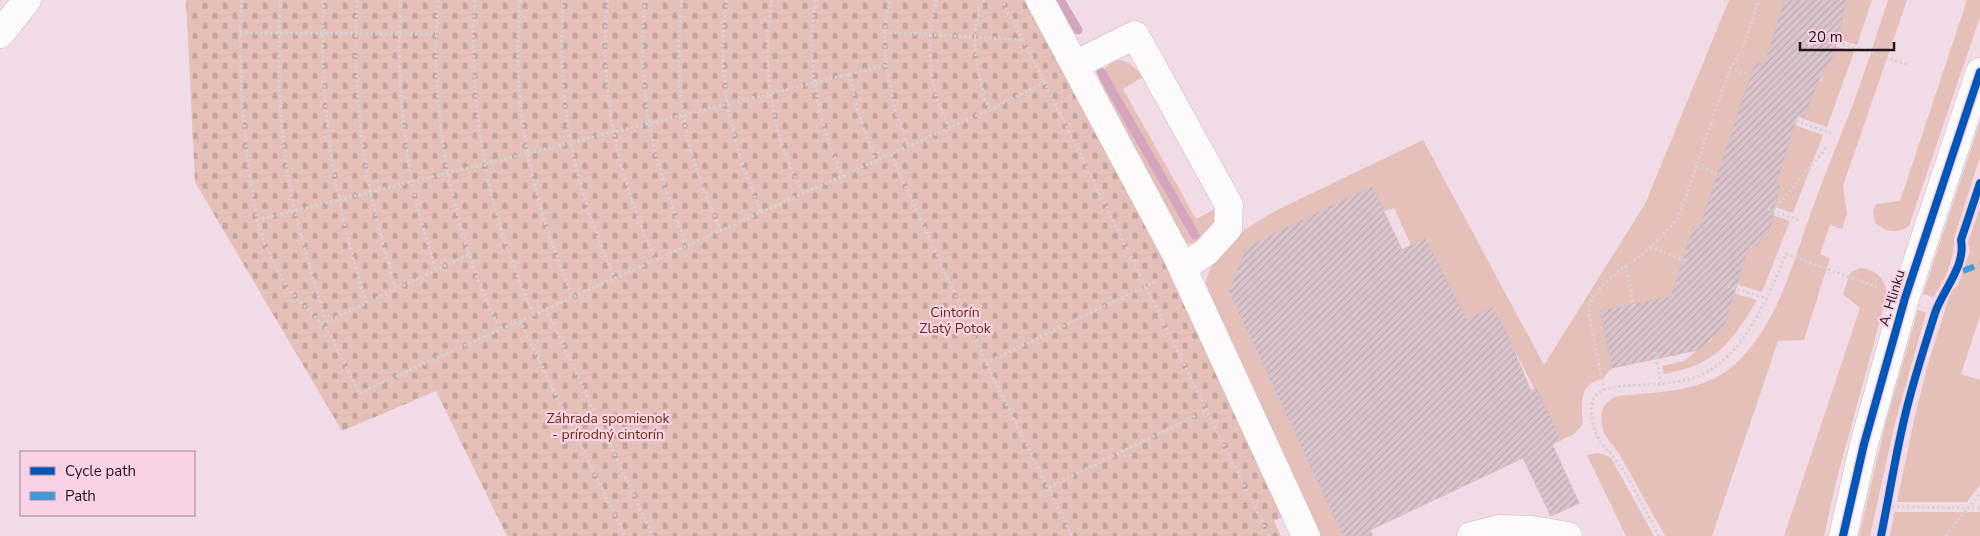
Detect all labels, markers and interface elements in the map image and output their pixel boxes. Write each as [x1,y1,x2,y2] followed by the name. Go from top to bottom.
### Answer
[1800,20,1894,52] scale bar
[1808,27,1843,47] text: 20 m
[1874,267,1910,329] street label: A. Hlinku
[919,303,992,338] park label: Cintorín Zlatý Potok
[546,409,671,444] park label: Záhrada spomienok - prírodný cintorín
[20,451,195,516] legend
[65,461,136,481] text: Cycle path
[65,486,96,506] text: Path

